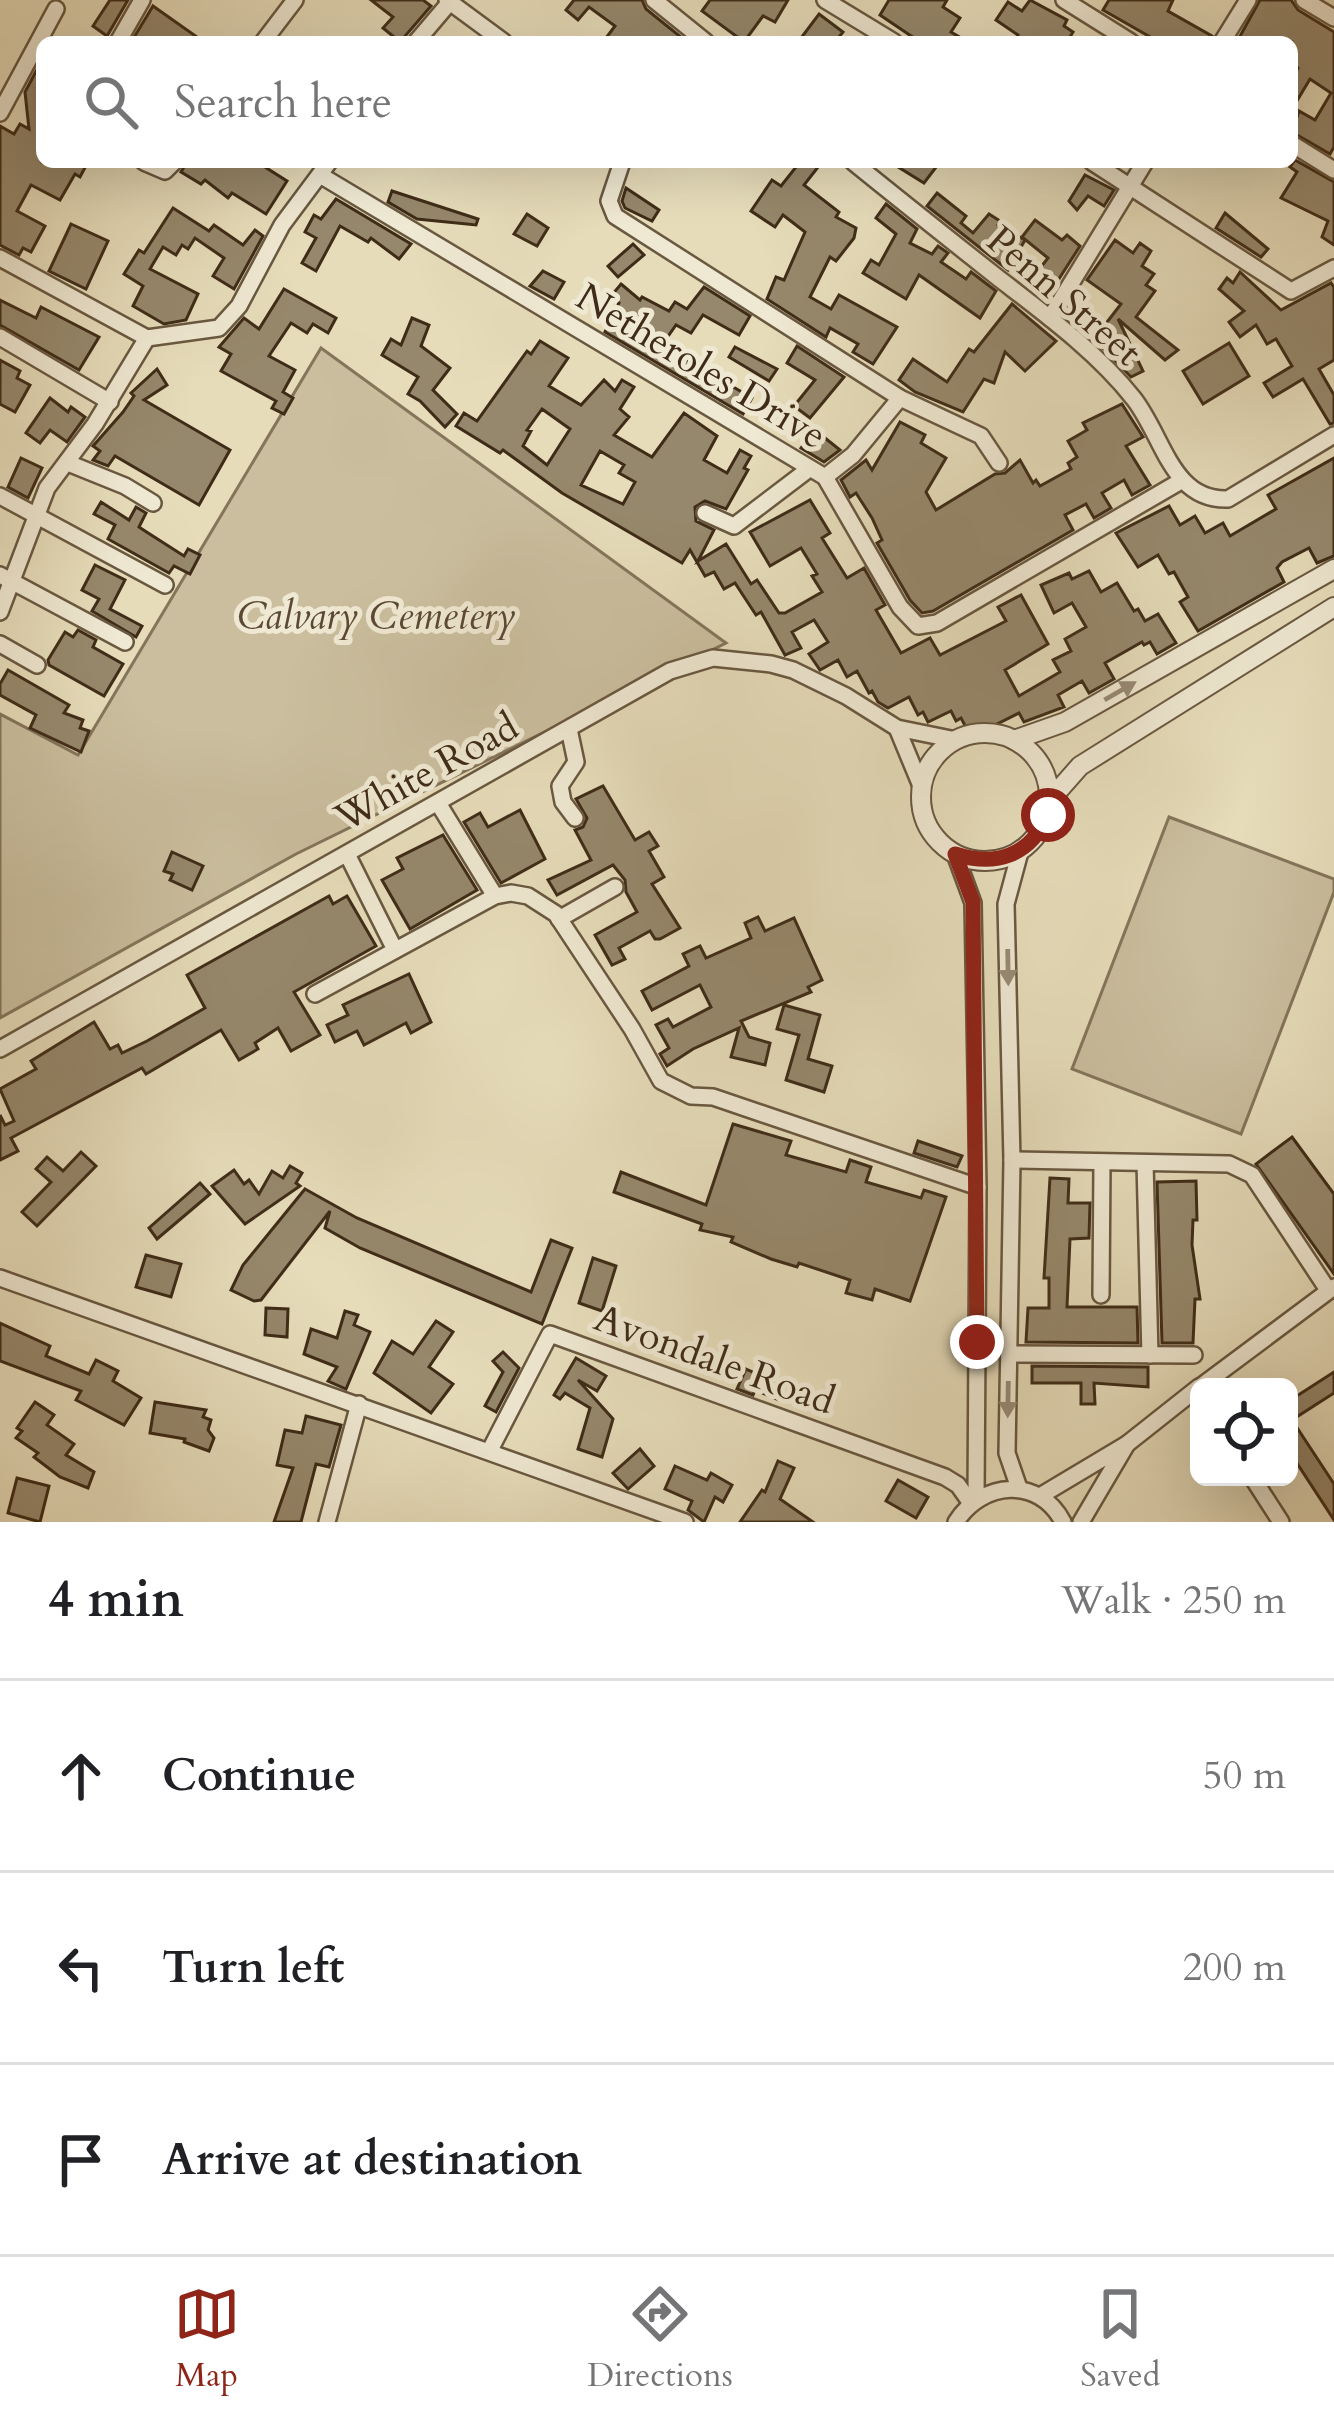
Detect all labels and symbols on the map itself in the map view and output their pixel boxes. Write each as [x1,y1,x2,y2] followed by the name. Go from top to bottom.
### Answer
[975,214,1153,378] street label: Penn Street
[566,271,836,462] street label: Netheroles Drive
[237,589,515,642] park label: Calvary Cemetery
[1103,682,1137,703] one-way arrow
[325,700,528,845] street label: White Road
[1021,788,1075,842] route start
[998,949,1017,987] one-way arrow
[587,1291,842,1428] street label: Avondale Road
[950,1315,1004,1369] route end
[999,1381,1018,1419] one-way arrow

